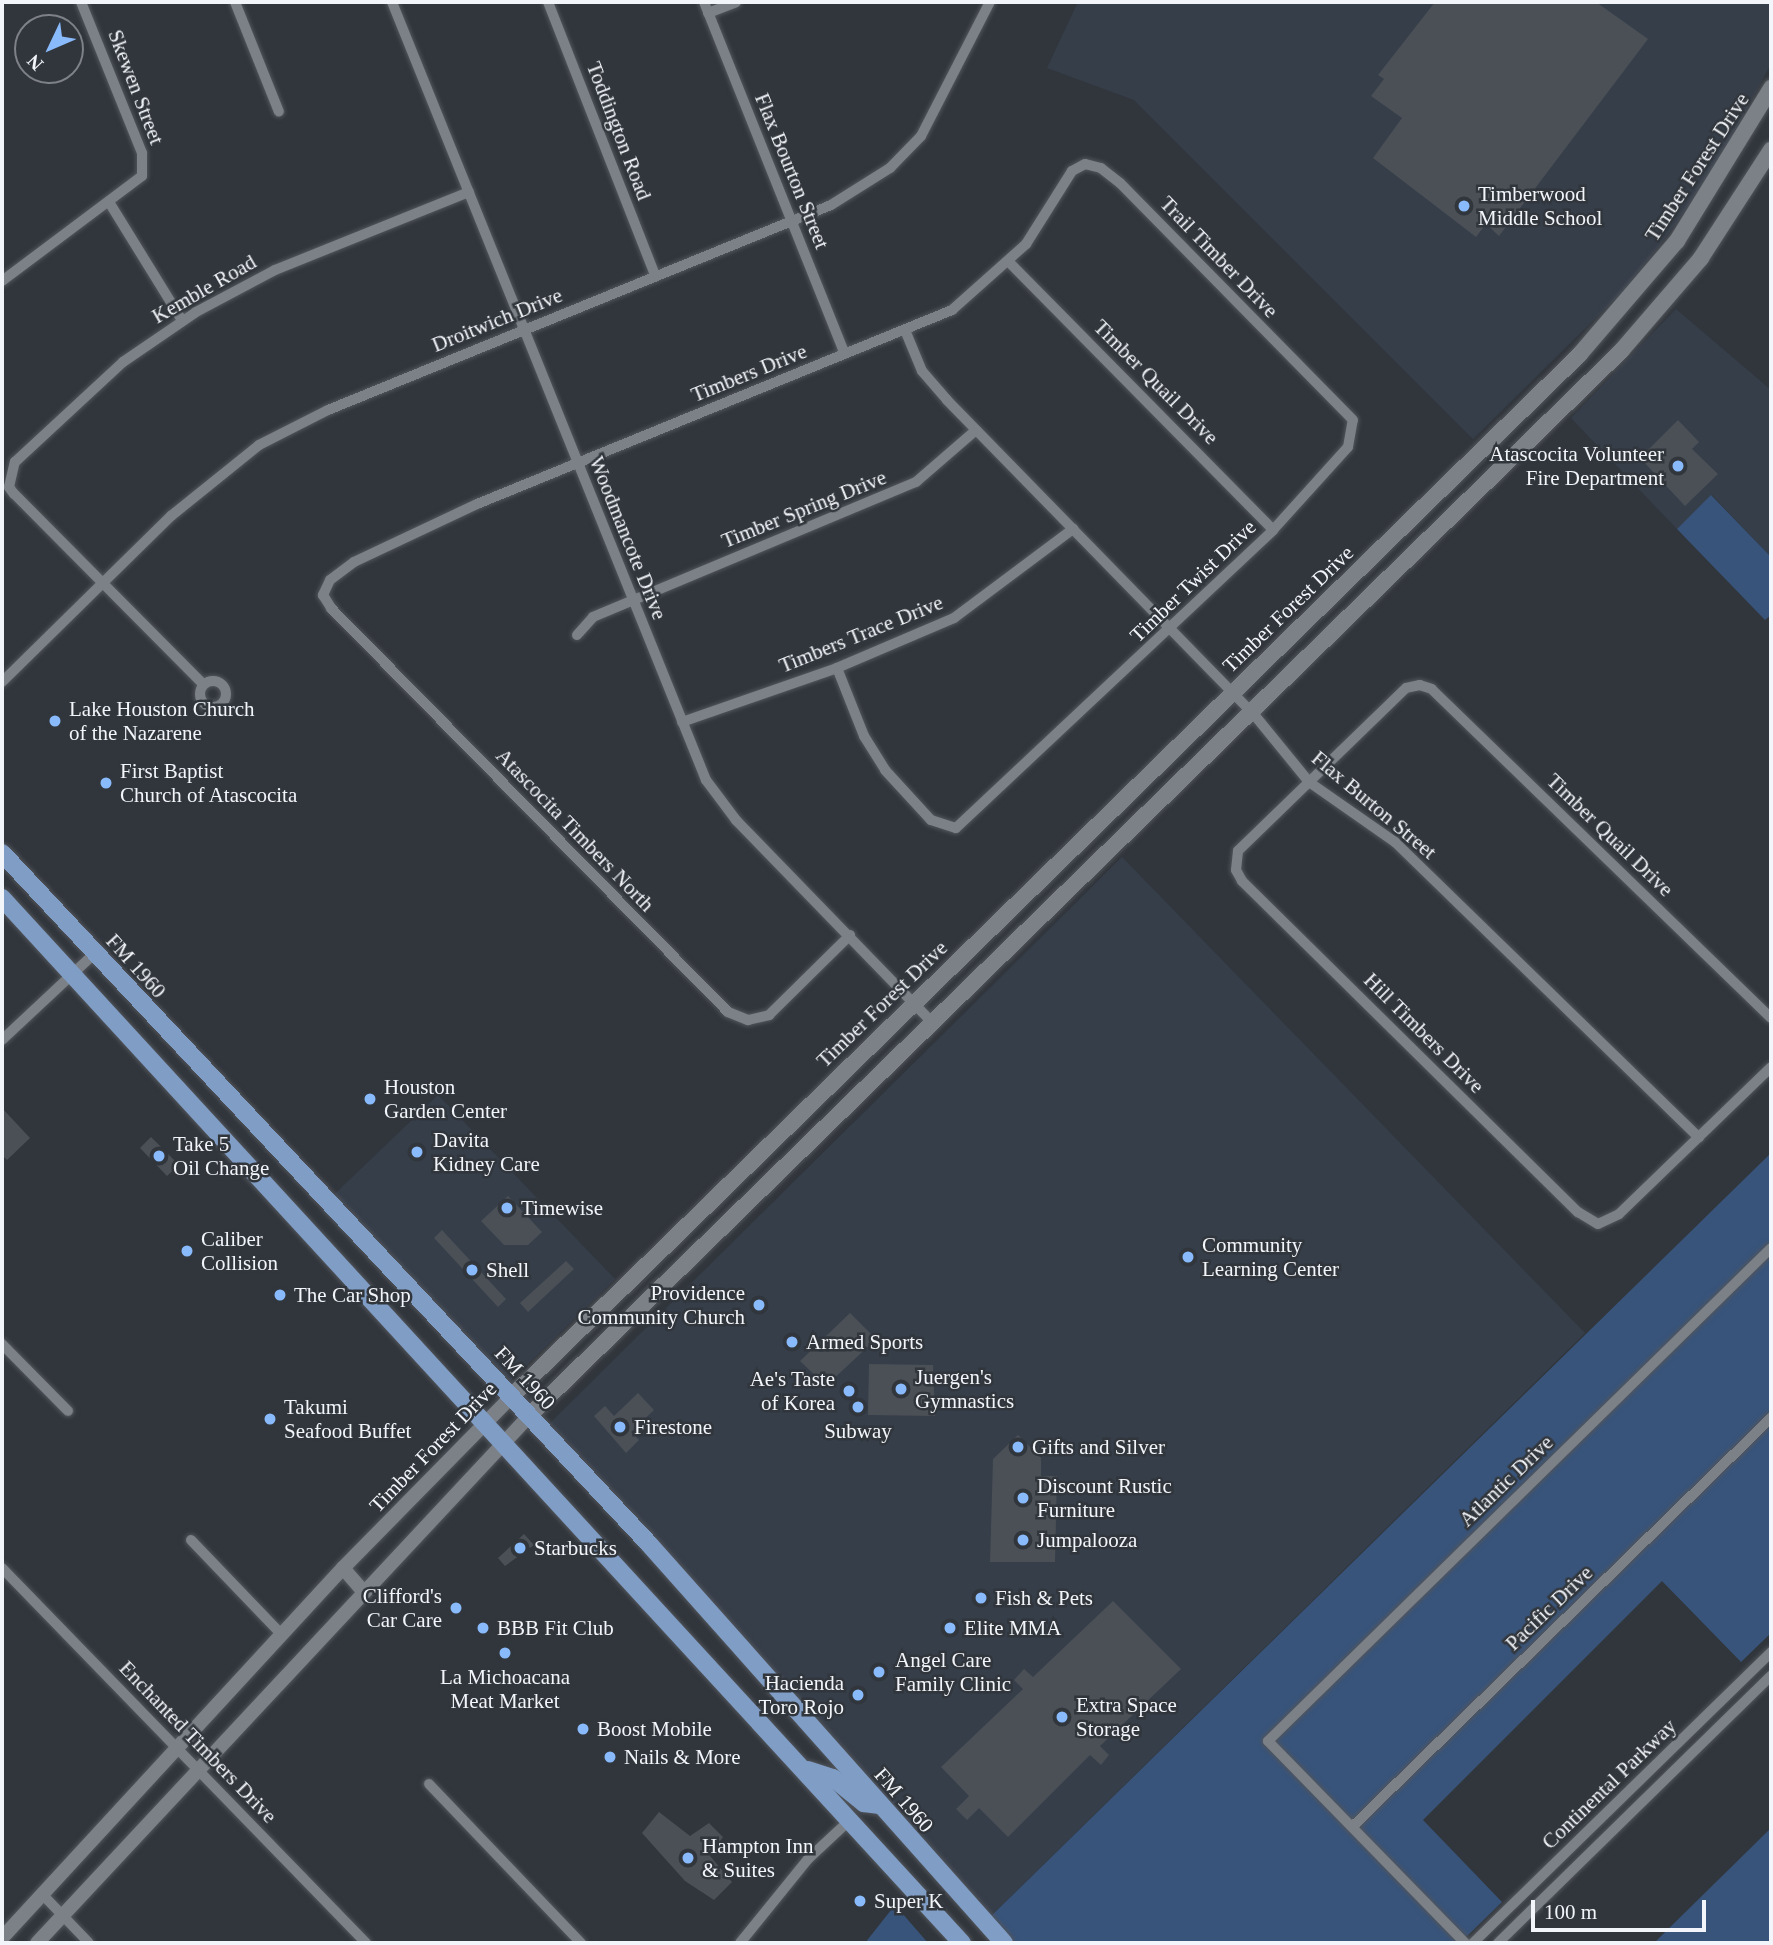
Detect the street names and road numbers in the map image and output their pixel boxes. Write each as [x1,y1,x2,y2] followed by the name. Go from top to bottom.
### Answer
[103,26,169,148] street label: Skewen Street
[581,58,657,204] street label: Toddington Road
[1640,88,1754,246] street label: Timber Forest Drive
[749,89,835,253] street label: Flax Bourton Street
[1155,191,1283,323] street label: Trail Timber Drive
[147,249,261,329] street label: Kemble Road
[428,282,566,358] street label: Droitwich Drive
[1088,314,1224,450] street label: Timber Quail Drive
[688,338,810,408] street label: Timbers Drive
[584,453,672,623] street label: Woodmancote Drive
[718,464,890,554] street label: Timber Spring Drive
[1125,514,1261,648] street label: Timber Twist Drive
[1217,540,1359,678] street label: Timber Forest Drive
[775,590,947,678] street label: Timbers Trace Drive
[490,743,660,917] street label: Atascocita Timbers North
[1306,745,1442,865] street label: Flax Burton Street
[1542,768,1678,902] street label: Timber Quail Drive
[101,929,171,1003] street label: FM 1960
[811,935,953,1073] street label: Timber Forest Drive
[1358,967,1490,1099] street label: Hill Timbers Drive
[489,1341,561,1415] street label: FM 1960
[364,1376,502,1518] street label: Timber Forest Drive
[1454,1430,1558,1532] street label: Atlantic Drive
[1500,1560,1598,1656] street label: Pacific Drive
[114,1655,282,1829] street label: Enchanted Timbers Drive
[1537,1714,1681,1854] street label: Continental Parkway
[869,1762,939,1838] street label: FM 1960

